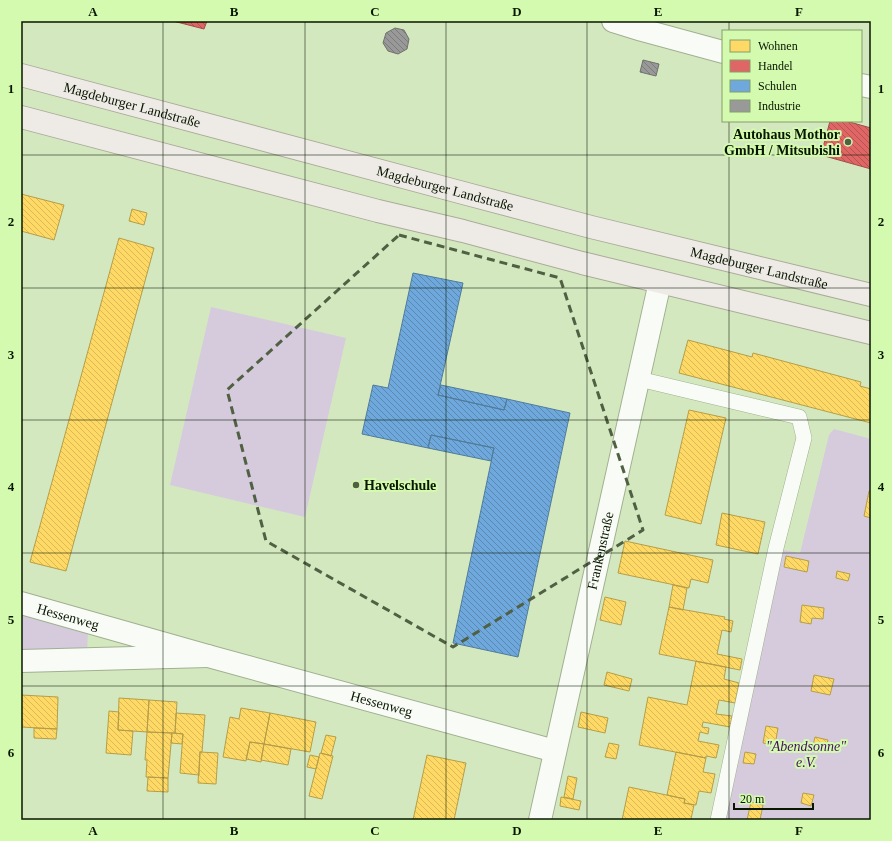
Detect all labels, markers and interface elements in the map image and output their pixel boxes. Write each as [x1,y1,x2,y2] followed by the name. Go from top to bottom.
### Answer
[88,4,98,19] text: A
[230,4,239,19] text: B
[370,4,380,19] text: C
[512,4,522,19] text: D
[654,4,662,19] text: E
[795,4,803,19] text: F
[722,30,862,122] legend
[758,39,798,53] text: Wohnen
[758,59,793,73] text: Handel
[62,79,202,130] street label: Magdeburger Landstraße
[758,79,797,93] text: Schulen
[8,81,14,96] text: 1
[878,81,884,96] text: 1
[758,99,801,113] text: Industrie
[724,127,840,158] place label: Autohaus Mothor GmbH / Mitsubishi
[843,137,853,147] marker: Autohaus Mothor GmbH / Mitsubishi
[375,163,515,214] street label: Magdeburger Landstraße
[8,214,14,229] text: 2
[878,214,884,229] text: 2
[689,244,829,292] street label: Magdeburger Landstraße
[8,347,15,362] text: 3
[878,347,885,362] text: 3
[364,478,436,493] place label: Havelschule
[8,479,15,494] text: 4
[878,479,885,494] text: 4
[351,480,361,490] marker: Havelschule
[584,510,616,591] street label: Frankenstraße
[35,600,101,632] street label: Hessenweg
[8,612,15,627] text: 5
[878,612,885,627] text: 5
[349,688,414,719] street label: Hessenweg
[766,739,846,770] park label: "Abendsonne" e.V.
[8,745,15,760] text: 6
[878,745,885,760] text: 6
[734,785,813,811] scale bar
[740,792,765,806] text: 20 m
[88,823,98,838] text: A
[230,823,239,838] text: B
[370,823,380,838] text: C
[512,823,522,838] text: D
[654,823,662,838] text: E
[795,823,803,838] text: F

